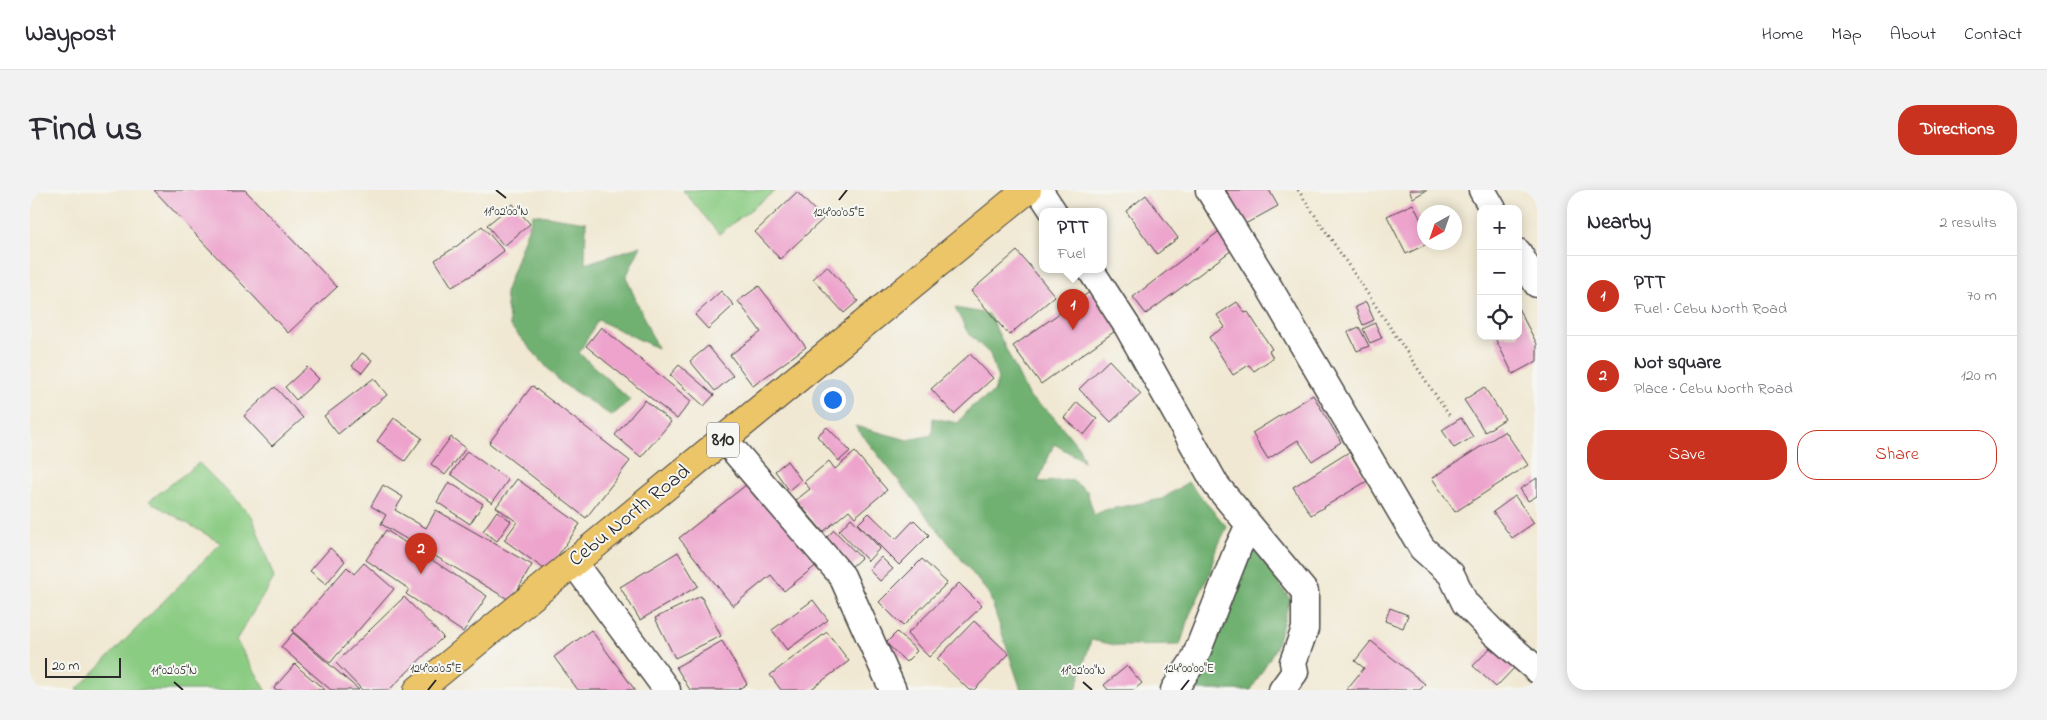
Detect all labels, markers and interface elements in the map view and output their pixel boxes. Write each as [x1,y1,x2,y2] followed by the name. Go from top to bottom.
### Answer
[25,17,116,52] text: Waypost
[1762,22,1803,48] text: Home
[1831,22,1862,48] text: Map
[1890,22,1936,48] text: About
[1964,22,2022,48] text: Contact
[30,105,142,156] text: Find us
[1898,105,2017,155] button: Directions
[484,203,528,221] text: 11°02'00"N
[813,204,865,222] text: 124°00'05"E
[1417,205,1462,250] north arrow
[1477,205,1522,340] map controls
[1477,205,1522,250] button: +
[1039,208,1107,273] popup
[1587,208,1651,238] text: Nearby
[1939,211,1997,235] text: 2 results
[1057,215,1089,242] text: PTT
[1057,242,1085,266] text: Fuel
[1477,250,1522,295] button: −
[1634,270,1666,297] text: PTT
[1600,284,1606,308] text: 1
[1967,284,1997,308] text: 70 m
[1057,289,1089,330] pin: 1
[1477,295,1522,340] button: locate
[1634,297,1787,321] text: Fuel · Cebu North Road
[1634,350,1721,377] text: Not square
[1599,364,1607,388] text: 2
[1961,364,1997,388] text: 120 m
[1634,377,1793,401] text: Place · Cebu North Road
[820,387,846,413] your location
[707,422,739,458] road number: 810
[1587,430,1787,480] button: Save
[1797,430,1997,480] button: Share
[563,457,697,574] street label: Cebu North Road
[405,533,437,574] pin: 2
[45,655,121,678] scale bar
[52,656,79,677] text: 20 m
[410,660,462,678] text: 124°00'05"E
[1164,660,1214,678] text: 124°00'00"E
[151,662,197,680] text: 11°02'05"N
[1061,662,1105,680] text: 11°02'00"N

